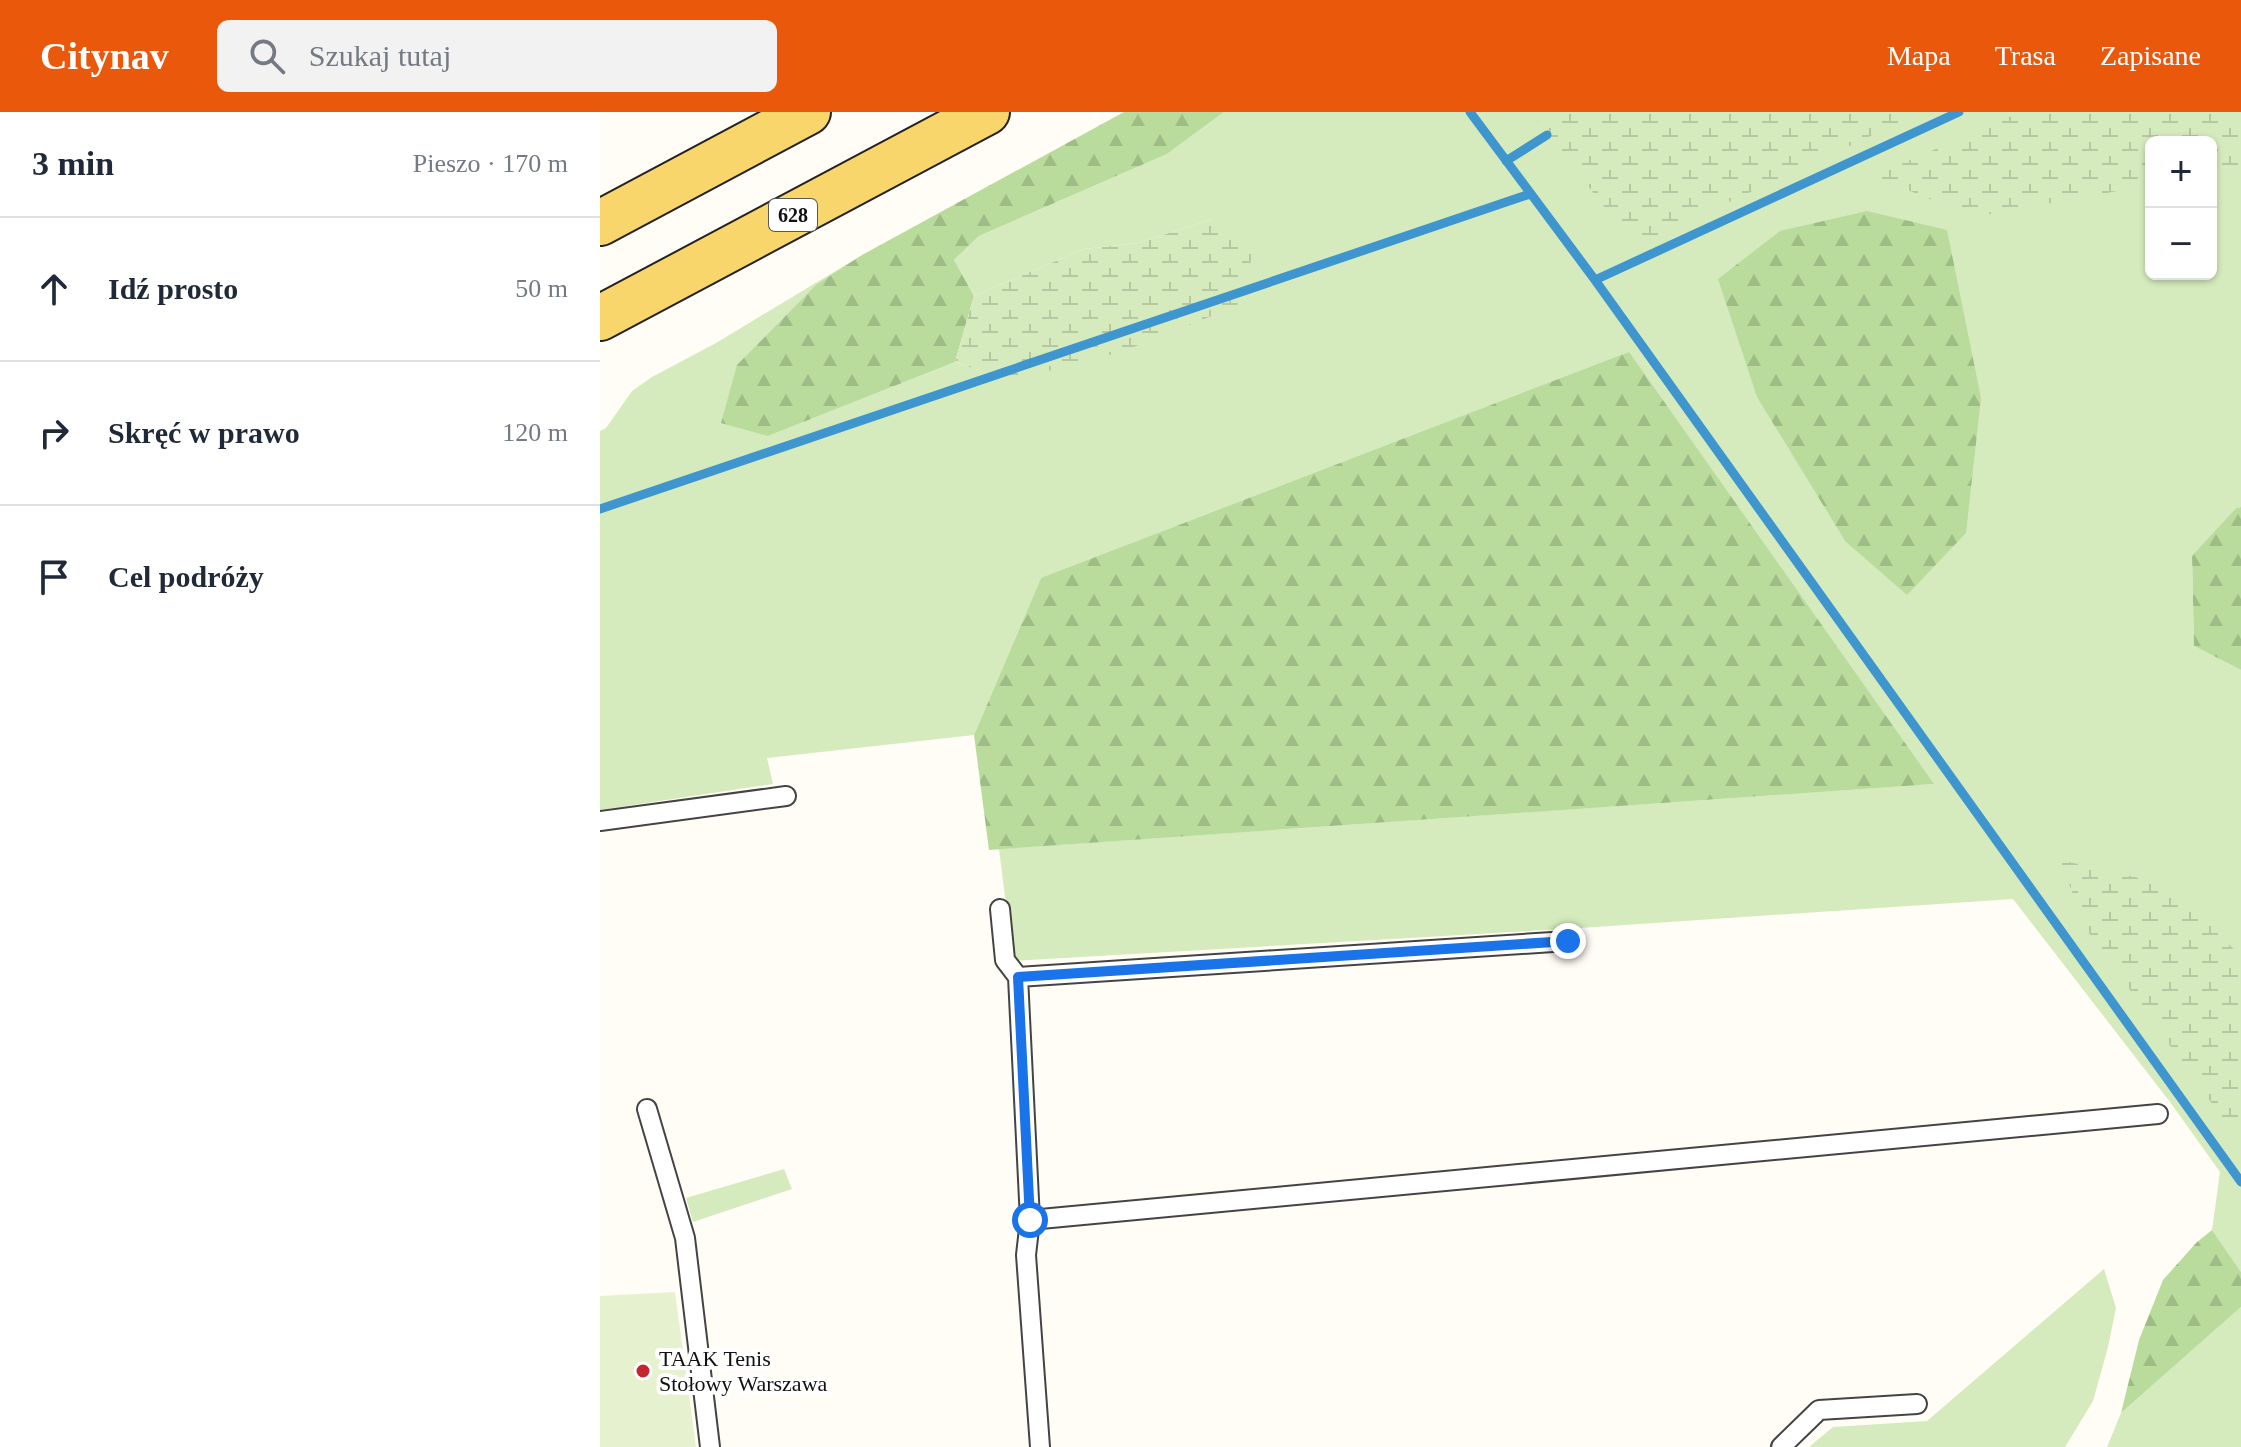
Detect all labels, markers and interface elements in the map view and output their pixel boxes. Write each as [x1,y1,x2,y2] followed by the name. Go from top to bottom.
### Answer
[217,20,777,92] search box
[245,34,289,78] icon: search
[40,35,169,77] text: Citynav
[309,39,451,72] text: Szukaj tutaj
[1887,40,1951,71] text: Mapa
[1995,40,2056,71] text: Trasa
[2100,40,2201,71] text: Zapisane
[2145,136,2217,280] map controls
[2145,136,2217,208] button: +
[32,145,114,182] text: 3 min
[413,149,568,178] text: Pieszo · 170 m
[769,199,817,231] road number: 628
[2145,208,2217,280] button: −
[32,267,76,311] icon: ahead
[108,272,238,305] text: Idź prosto
[515,274,568,303] text: 50 m
[32,411,76,455] icon: right
[108,416,300,449] text: Skręć w prawo
[502,418,568,447] text: 120 m
[32,555,76,599] icon: arrive
[108,560,264,593] text: Cel podróży
[1550,923,1586,959] route end
[1012,1202,1048,1238] route start
[659,1346,828,1396] place label: TAAK Tenis Stołowy Warszawa
[634,1362,652,1380] marker: TAAK Tenis Stołowy Warszawa

